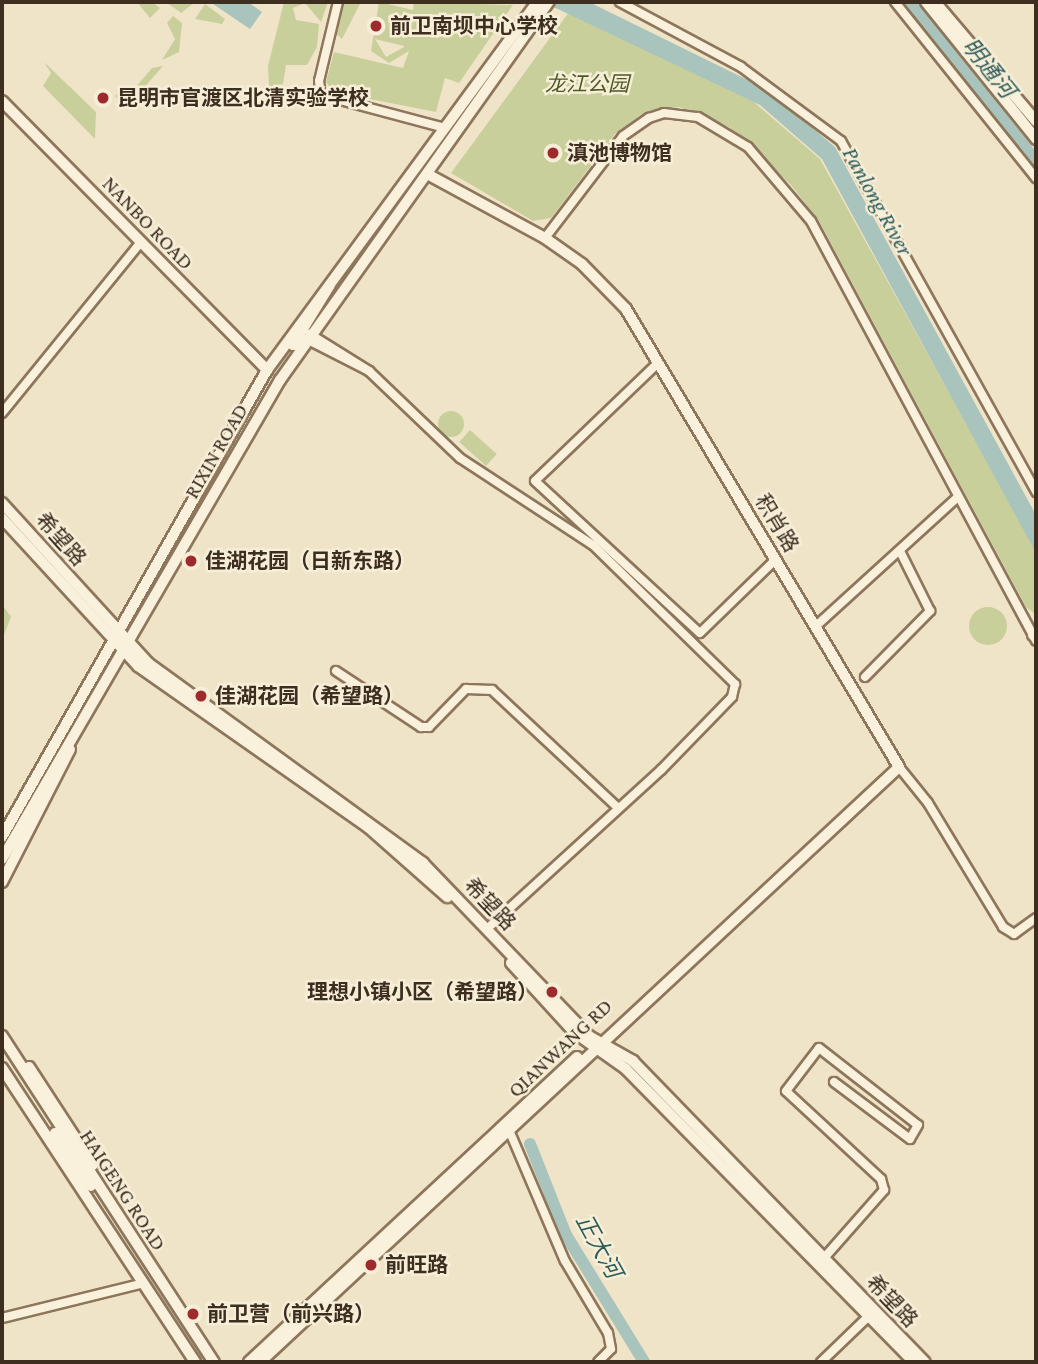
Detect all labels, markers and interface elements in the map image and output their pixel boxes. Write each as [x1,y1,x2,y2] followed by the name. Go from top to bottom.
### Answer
[390,13,558,39] place label: 前卫南坝中心学校
[368,18,384,34] marker: 前卫南坝中心学校
[957,33,1021,103] water label: 明通河
[545,71,629,97] park label: 龙江公园
[117,85,369,111] place label: 昆明市官渡区北清实验学校
[95,90,111,106] marker: 昆明市官渡区北清实验学校
[567,140,672,166] place label: 滇池博物馆
[837,142,919,260] water label: Panlong River
[545,145,561,161] marker: 滇池博物馆
[97,171,199,275] street label: NANBO ROAD
[179,399,253,503] street label: RIXIN ROAD
[750,490,804,556] street label: 积肖路
[31,507,91,571] street label: 希望路
[205,548,415,574] place label: 佳湖花园（日新东路）
[183,553,199,569] marker: 佳湖花园（日新东路）
[215,683,404,709] place label: 佳湖花园（希望路）
[193,688,209,704] marker: 佳湖花园（希望路）
[459,873,521,935] street label: 希望路
[307,979,538,1005] place label: 理想小镇小区（希望路）
[544,984,560,1000] marker: 理想小镇小区（希望路）
[503,993,617,1103] street label: QIANWANG RD
[75,1125,171,1255] street label: HAIGENG ROAD
[570,1209,628,1283] water label: 正大河
[385,1252,448,1278] place label: 前旺路
[363,1257,379,1273] marker: 前旺路
[861,1270,923,1332] street label: 希望路
[207,1301,375,1327] place label: 前卫营（前兴路）
[185,1306,201,1322] marker: 前卫营（前兴路）

